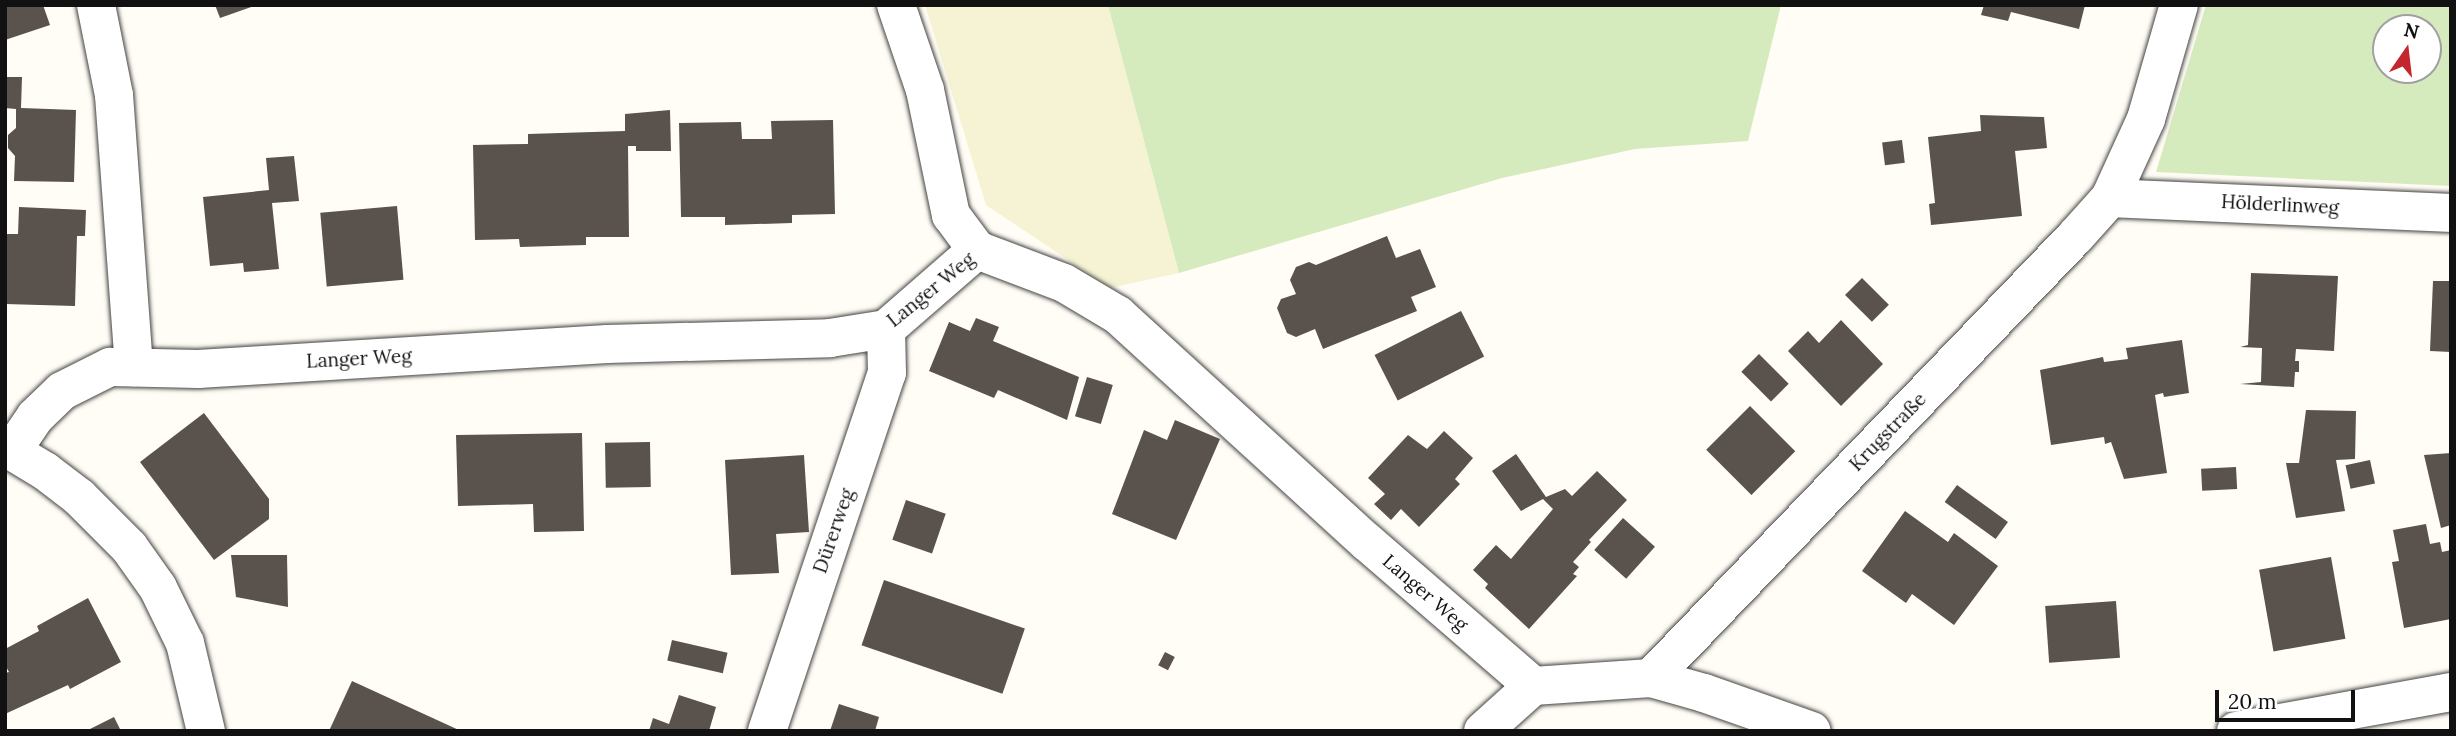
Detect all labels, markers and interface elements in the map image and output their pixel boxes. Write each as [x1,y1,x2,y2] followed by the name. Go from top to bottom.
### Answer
[2372,14,2442,84] north arrow
[2402,17,2422,44] text: N
[2220,191,2340,219] street label: Hölderlinweg
[883,248,979,332] street label: Langer Weg
[306,345,412,373] street label: Langer Weg
[1845,388,1931,476] street label: Krugstraße
[809,486,859,576] street label: Dürerweg
[1378,550,1472,636] street label: Langer Weg
[2218,676,2358,720] scale bar
[2228,688,2277,715] text: 20 m

